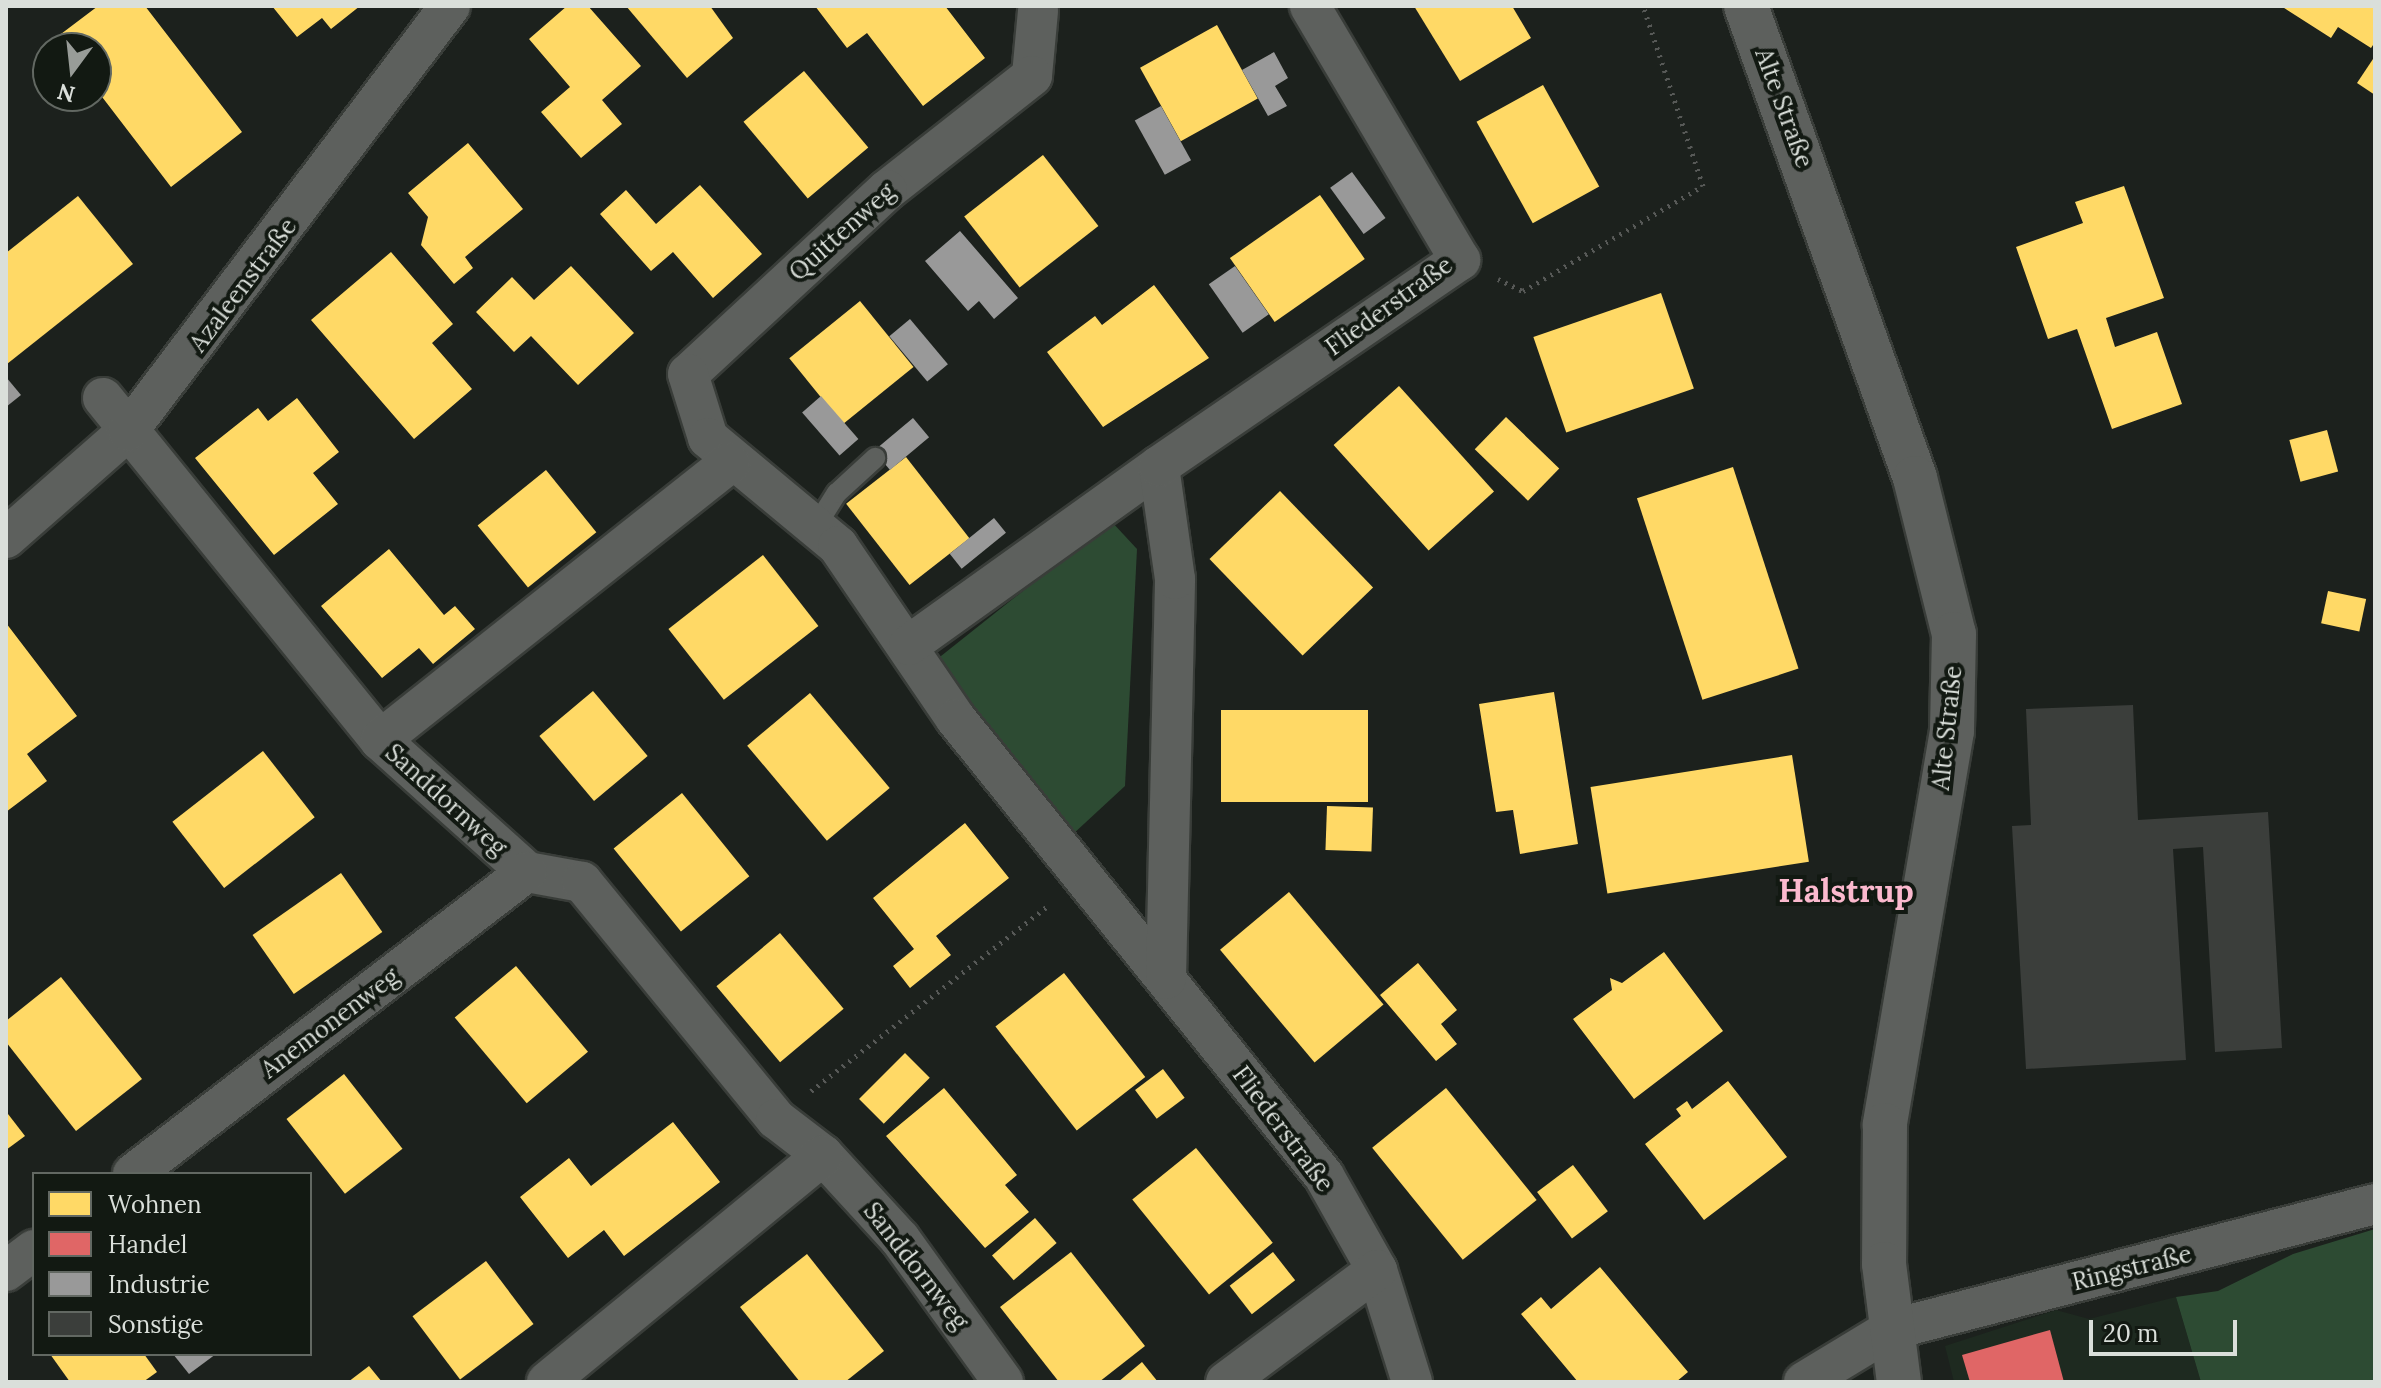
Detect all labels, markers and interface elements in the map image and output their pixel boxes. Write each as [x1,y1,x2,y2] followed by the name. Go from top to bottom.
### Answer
[32,32,112,112] north arrow
[1749,44,1819,172] street label: Alte Straße
[54,78,78,109] text: N
[783,177,901,287] street label: Quittenweg
[183,213,303,357] street label: Azaleenstraße
[1320,250,1458,362] street label: Fliederstraße
[1926,664,1968,792] street label: Alte Straße
[379,738,513,862] street label: Sanddornweg
[1778,872,1914,910] district label: Halstrup
[255,962,405,1084] street label: Anemonenweg
[1227,1061,1339,1197] street label: Fliederstraße
[32,1172,312,1356] legend
[108,1189,202,1220] text: Wohnen
[858,1197,974,1335] street label: Sanddornweg
[108,1229,187,1260] text: Handel
[2069,1239,2195,1297] street label: Ringstraße
[108,1269,210,1300] text: Industrie
[2093,1304,2241,1354] scale bar
[108,1309,204,1340] text: Sonstige
[2103,1318,2159,1349] text: 20 m

